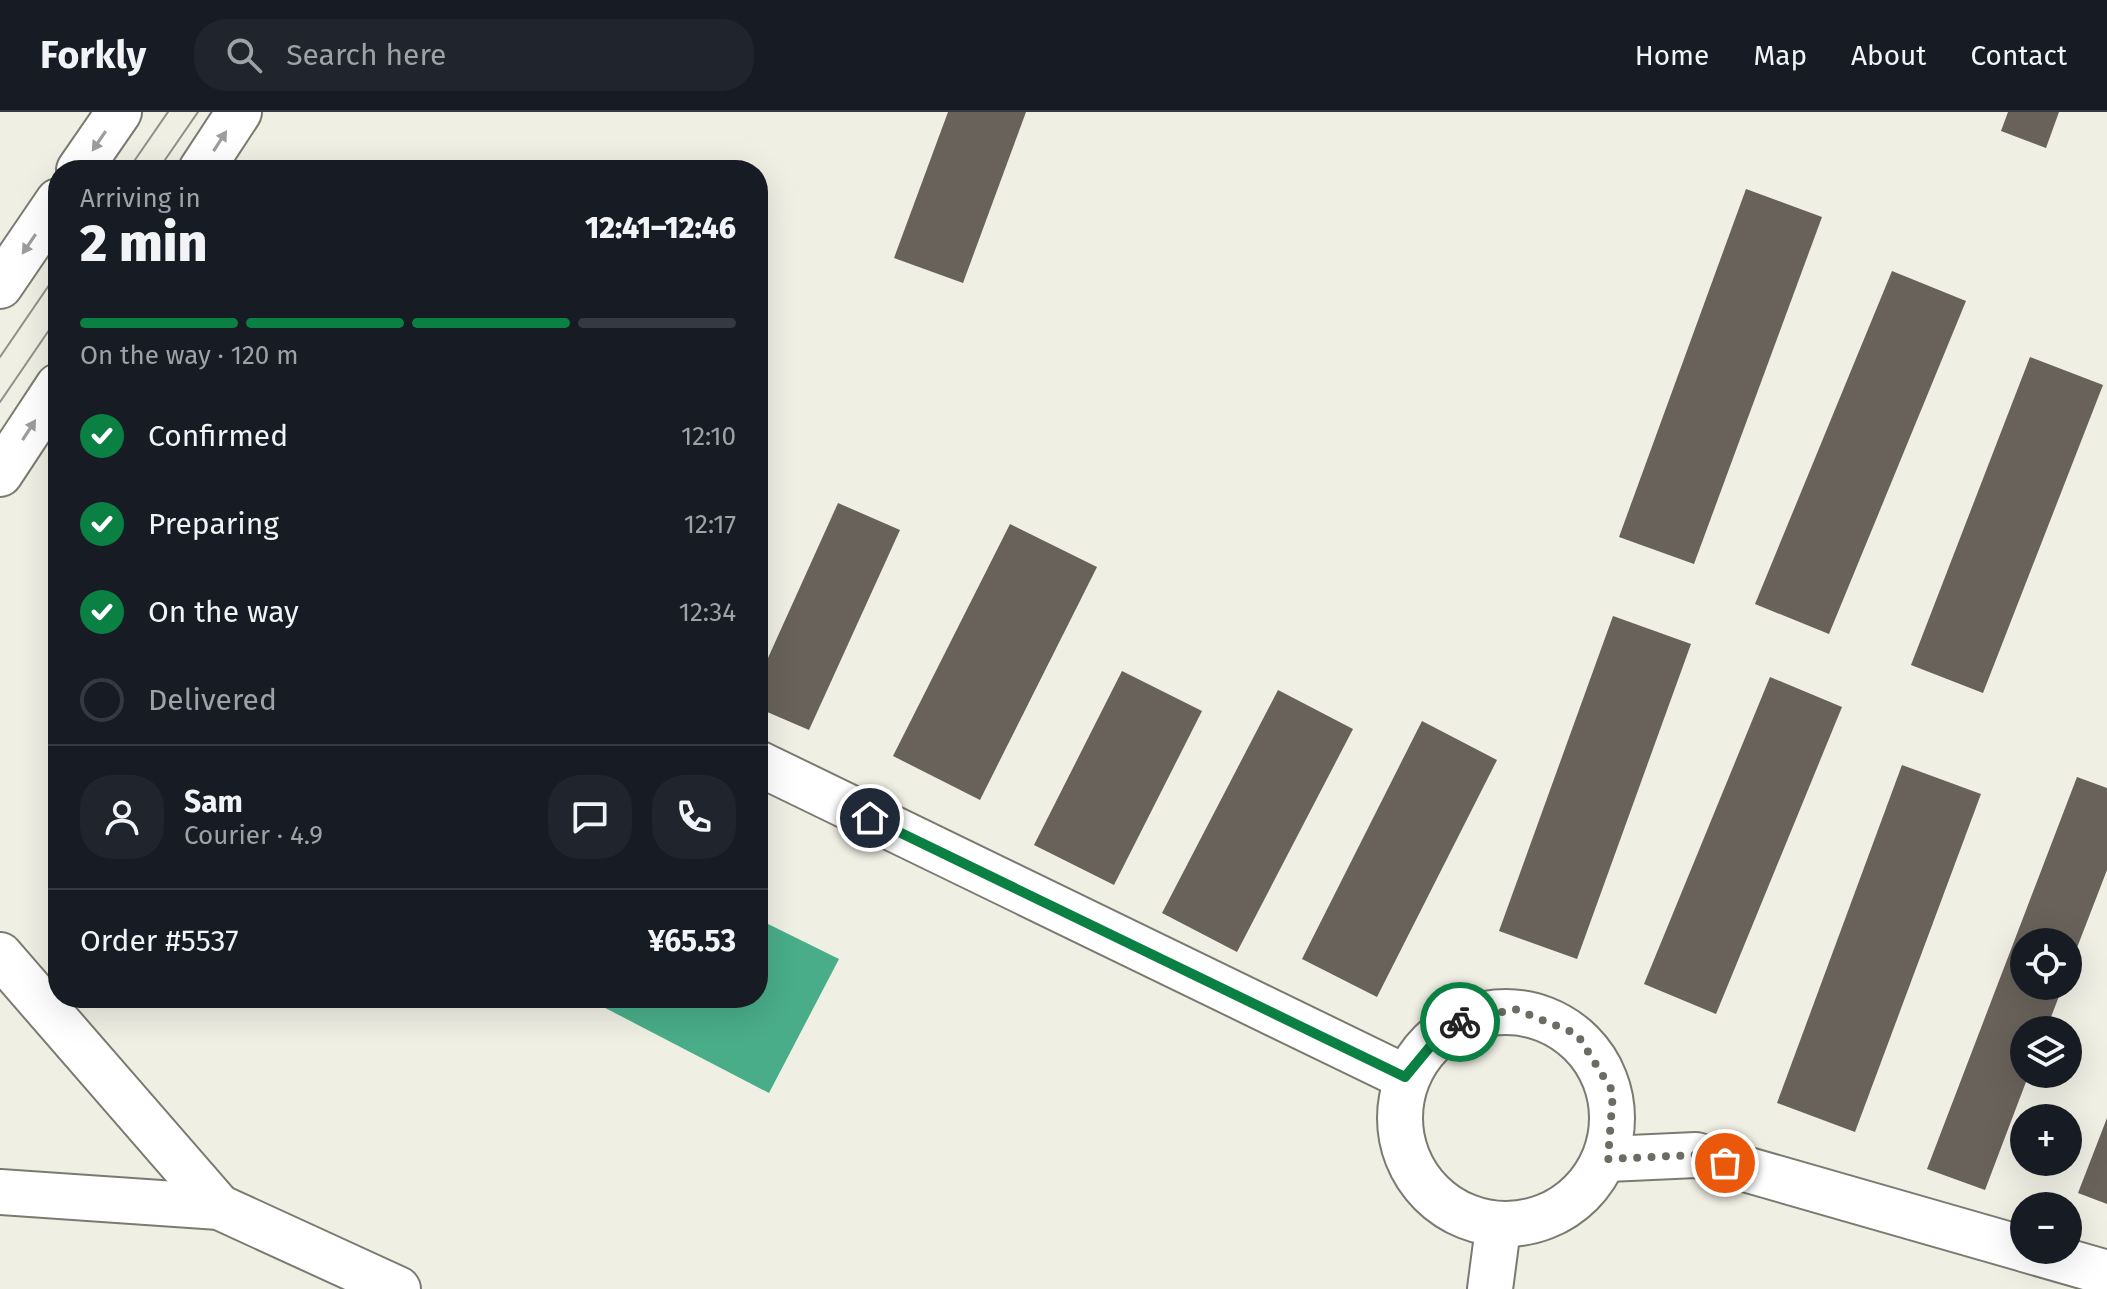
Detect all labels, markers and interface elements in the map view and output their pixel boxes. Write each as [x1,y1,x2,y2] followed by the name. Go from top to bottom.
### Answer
[194,19,754,91] search box
[40,32,146,78] text: Forkly
[222,33,266,77] icon: search
[286,37,446,73] text: Search here
[1635,39,1709,72] text: Home
[1753,39,1807,72] text: Map
[1851,39,1926,72] text: About
[1970,39,2067,72] text: Contact
[92,130,107,152] one-way arrow
[212,130,227,152] one-way arrow
[80,183,201,214] text: Arriving in
[585,210,736,246] text: 12:41–12:46
[80,212,207,275] text: 2 min
[22,233,37,254] one-way arrow
[80,340,299,371] text: On the way · 120 m
[80,414,124,458] icon: check
[148,418,288,454] text: Confirmed
[21,419,36,441] one-way arrow
[681,421,736,452] text: 12:10
[80,502,124,546] icon: check
[148,506,279,542] text: Preparing
[684,509,736,540] text: 12:17
[80,590,124,634] icon: check
[148,594,299,630] text: On the way
[679,597,736,628] text: 12:34
[148,682,277,718] text: Delivered
[80,775,164,859] button: person
[548,775,632,859] button: chat
[652,775,736,859] button: phone
[184,784,243,820] text: Sam
[836,784,904,852] pin
[848,796,892,840] icon: home
[184,820,323,851] text: Courier · 4.9
[80,923,239,959] text: Order #5537
[648,923,736,959] text: ¥65.53
[2010,928,2082,1264] map controls
[2010,928,2082,1000] button: locate
[1420,982,1500,1062] courier
[1438,1000,1482,1044] icon: bike
[2010,1016,2082,1088] button: layers
[2010,1104,2082,1176] button: +
[1691,1129,1759,1197] pin
[1703,1141,1747,1185] icon: bag
[2010,1192,2082,1264] button: −

